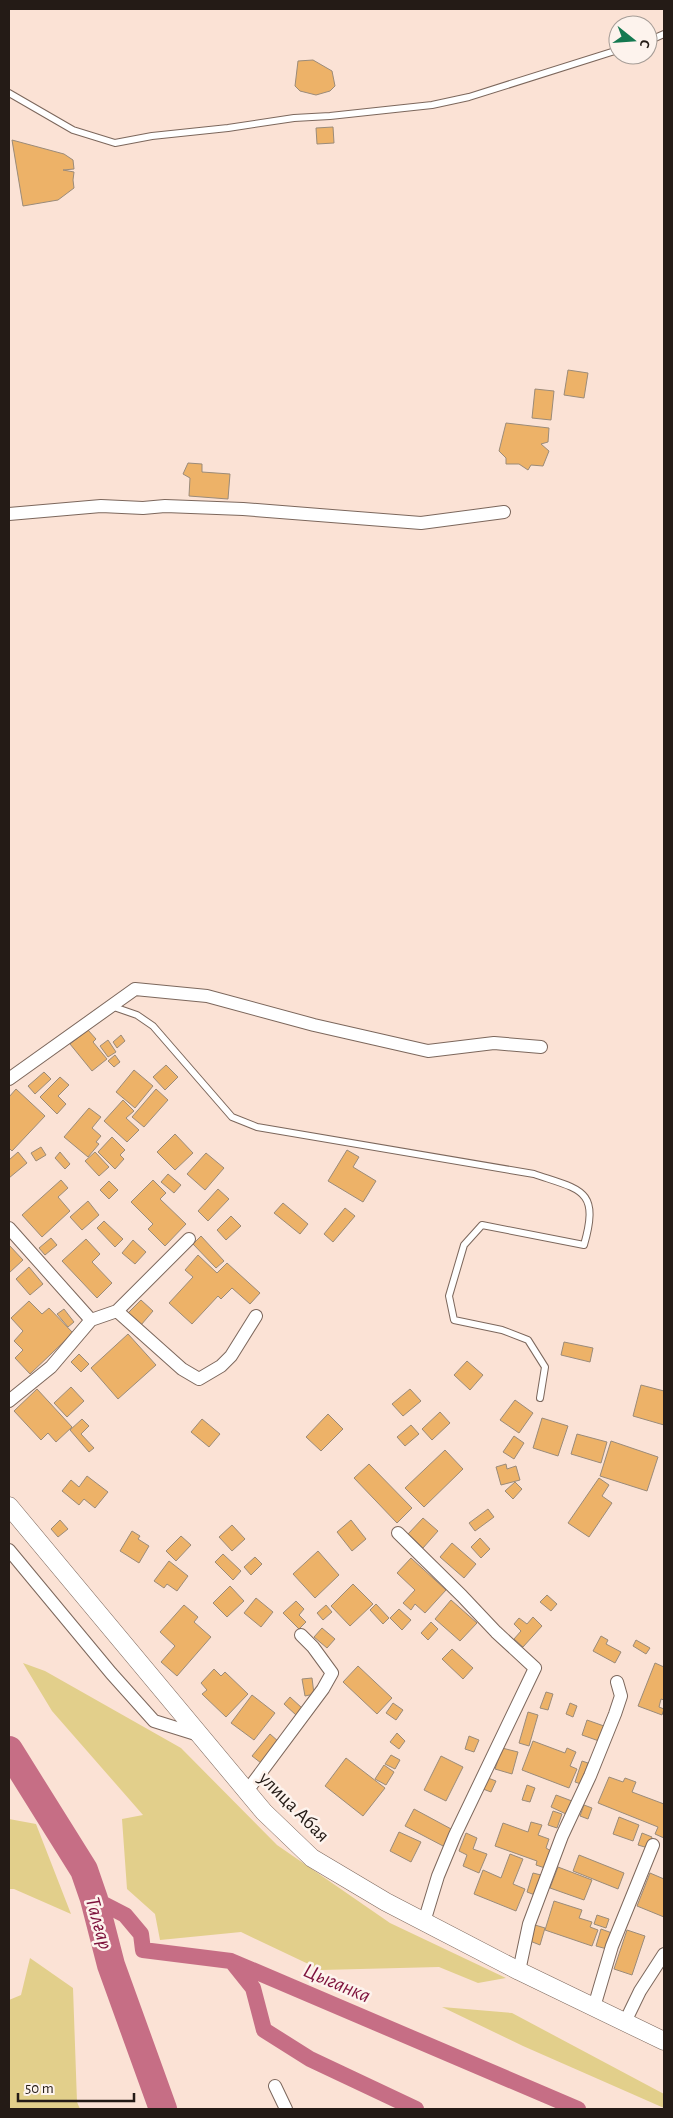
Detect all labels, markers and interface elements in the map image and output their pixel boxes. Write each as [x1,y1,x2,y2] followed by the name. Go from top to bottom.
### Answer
[608,15,658,65] north arrow
[637,38,652,49] text: С
[254,1767,333,1846] street label: улица Абая
[81,1894,116,1952] water label: Талғар
[301,1960,373,2006] water label: Цыганка
[18,2070,134,2102] scale bar
[25,2081,54,2096] text: 50 m

